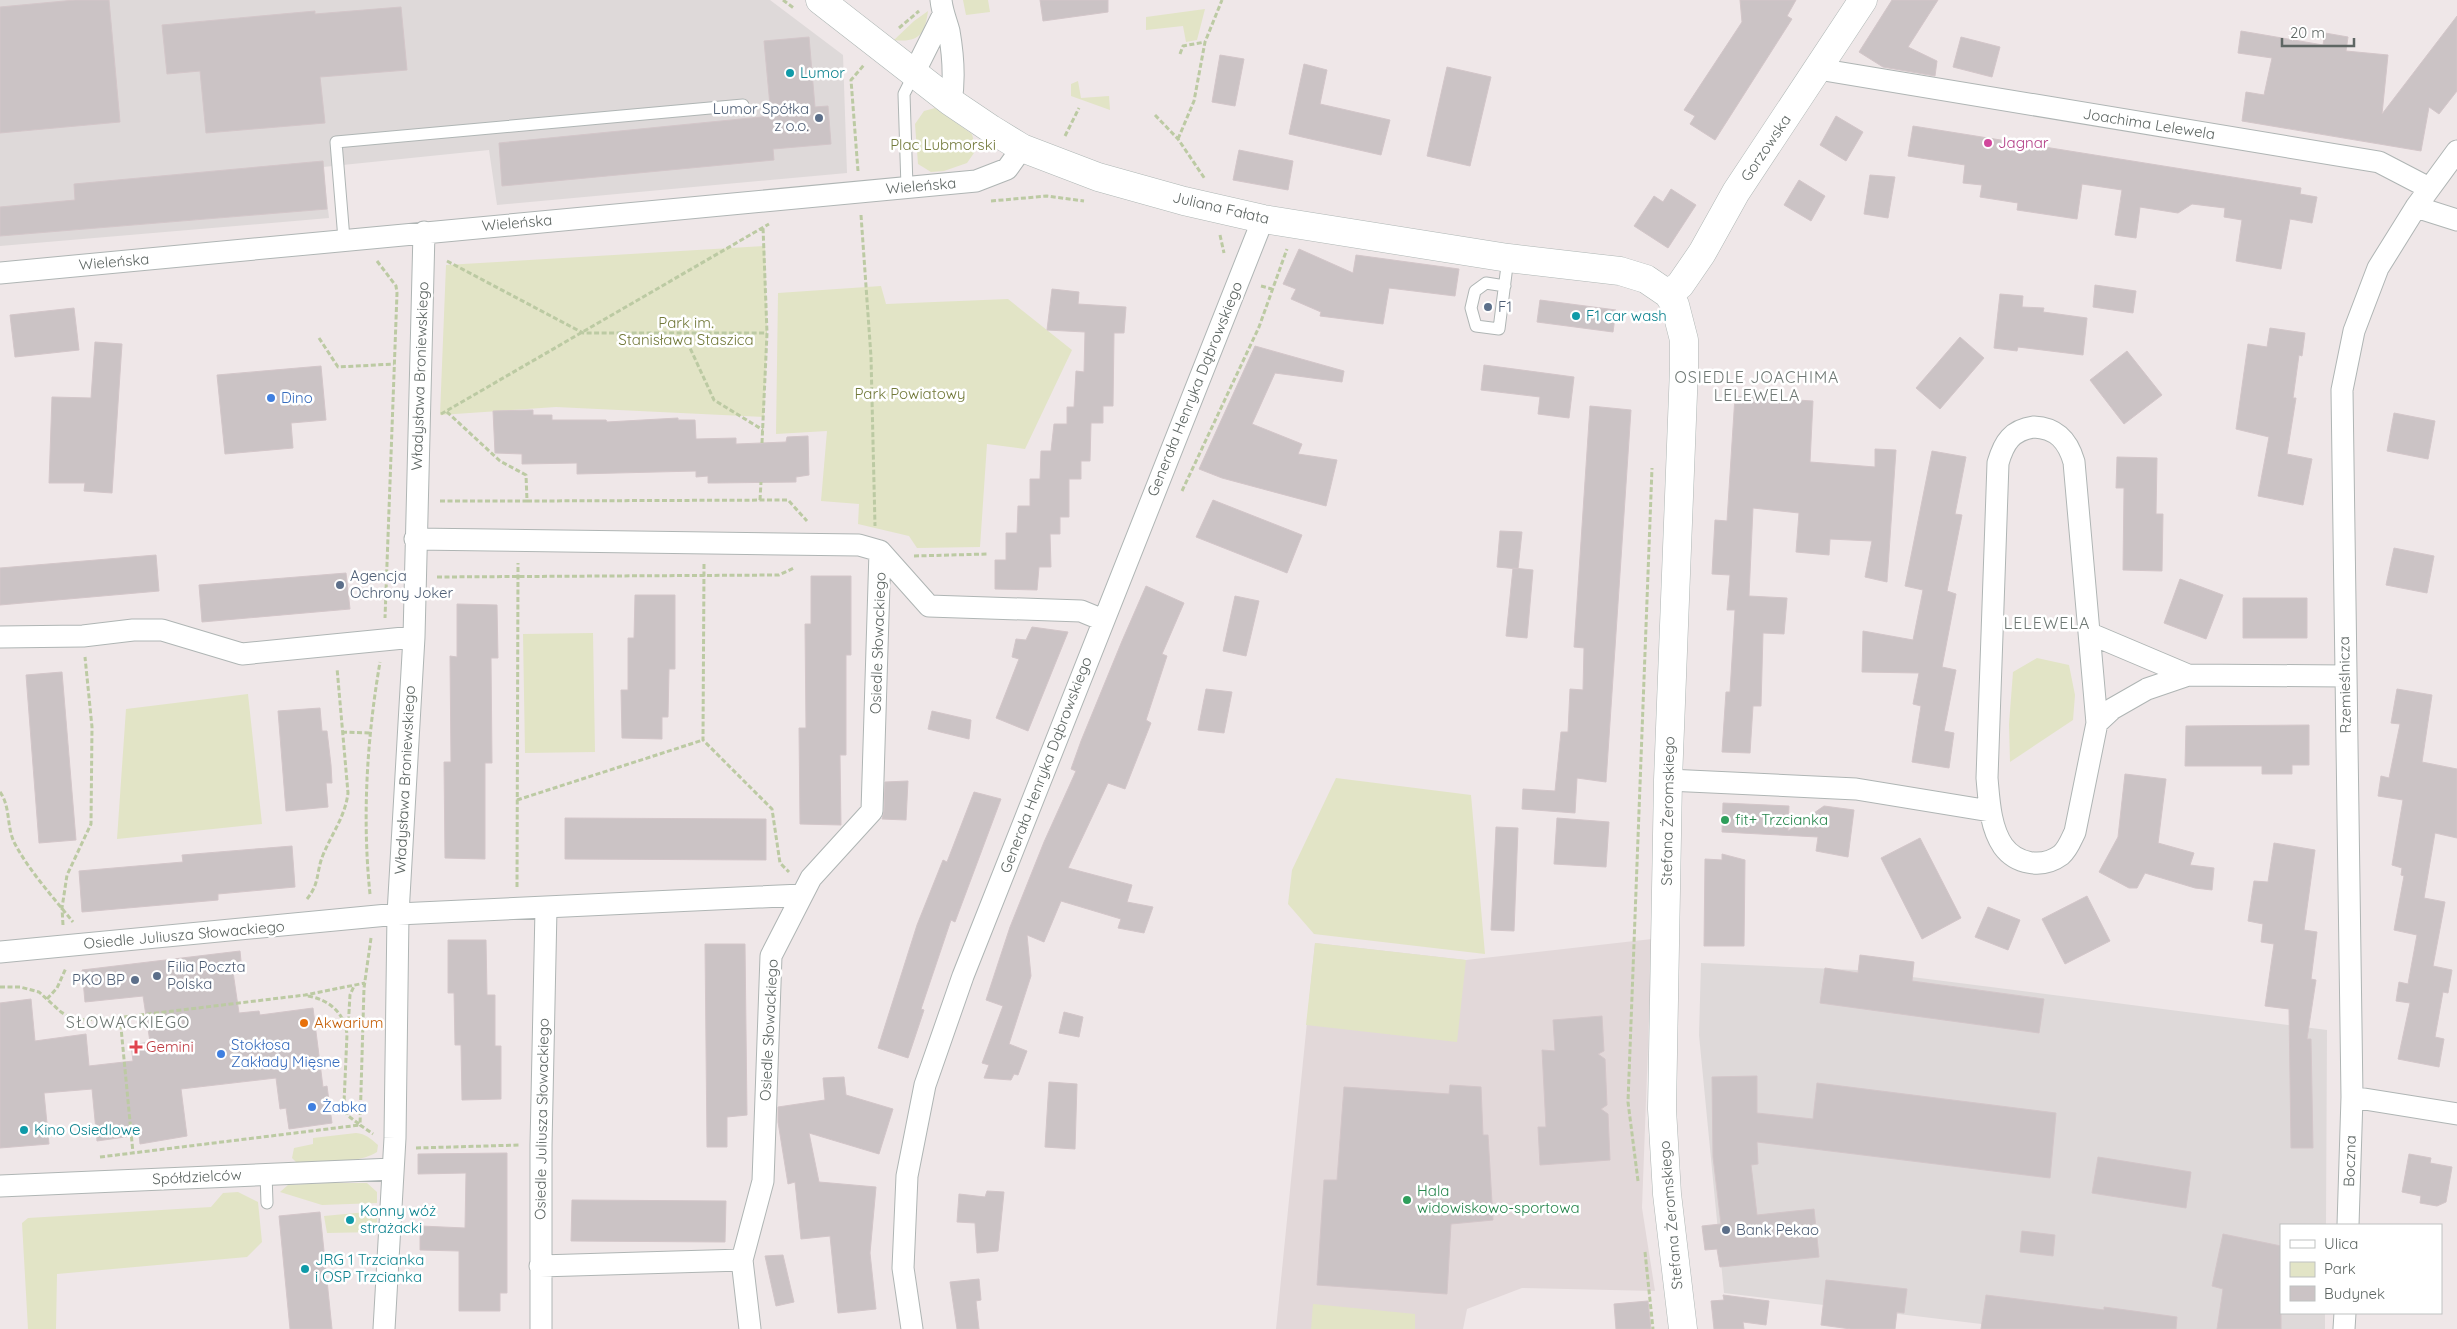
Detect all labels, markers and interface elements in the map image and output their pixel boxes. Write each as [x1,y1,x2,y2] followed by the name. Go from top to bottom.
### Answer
[2282,15,2354,47] scale bar
[2290,23,2325,42] text: 20 m
[800,63,845,82] place label: Lumor
[784,67,796,79] marker: Lumor
[713,99,809,135] place label: Lumor Spółka z o.o.
[2082,104,2217,143] street label: Joachima Lelewela
[1736,111,1795,185] street label: Gorzowska
[813,112,825,124] marker: Lumor Spółka z o.o.
[1998,133,2049,152] place label: Jagnar
[890,135,996,154] park label: Plac Lubmorski
[1982,137,1994,149] marker: Jagnar
[885,173,957,198] street label: Wieleńska
[1171,187,1271,228] street label: Juliana Fałata
[481,210,553,235] street label: Wieleńska
[78,249,150,274] street label: Wieleńska
[1143,279,1246,499] street label: Generała Henryka Dąbrowskiego
[407,281,432,471] street label: Władysława Broniewskiego
[1498,297,1512,316] place label: F1
[1482,301,1494,313] marker: F1
[1586,306,1667,325] place label: F1 car wash
[1570,310,1582,322] marker: F1 car wash
[618,313,754,349] park label: Park im. Stanisława Staszica
[1675,367,1839,405] district label: OSIEDLE JOACHIMA LELEWELA
[854,384,966,403] park label: Park Powiatowy
[281,388,313,407] place label: Dino
[265,392,277,404] marker: Dino
[350,566,453,602] place label: Agencja Ochrony Joker
[866,572,889,714] street label: Osiedle Słowackiego
[334,579,346,591] marker: Agencja Ochrony Joker
[2004,613,2090,633] district label: LELEWELA
[2334,636,2355,734] street label: Rzemieślnicza
[995,654,1096,876] street label: Generała Henryka Dąbrowskiego
[390,685,419,875] street label: Władysława Broniewskiego
[1657,736,1678,886] street label: Stefana Żeromskiego
[1735,810,1828,829] place label: fit+ Trzcianka
[1719,814,1731,826] marker: fit+ Trzcianka
[83,916,285,953] street label: Osiedle Juliusza Słowackiego
[167,957,246,993] place label: Filia Poczta Polska
[755,959,782,1101] street label: Osiedle Słowackiego
[72,970,125,989] place label: PKO BP
[151,970,163,982] marker: Filia Poczta Polska
[129,974,141,986] marker: PKO BP
[66,1012,190,1032] district label: SŁOWACKIEGO
[314,1013,383,1032] place label: Akwarium
[298,1017,310,1029] marker: Akwarium
[530,1018,553,1220] street label: Osiedle Juliusza Słowackiego
[231,1035,340,1071] place label: Stokłosa Zakłady Mięsne
[146,1037,194,1056] place label: Gemini
[130,1041,142,1053] marker: Gemini
[215,1048,227,1060] marker: Stokłosa Zakłady Mięsne
[322,1097,367,1116] place label: Żabka
[306,1101,318,1113] marker: Żabka
[34,1120,141,1139] place label: Kino Osiedlowe
[18,1124,30,1136] marker: Kino Osiedlowe
[2339,1135,2360,1187] street label: Boczna
[1655,1140,1686,1290] street label: Stefana Żeromskiego
[152,1165,242,1188] street label: Spółdzielców
[1417,1181,1580,1217] place label: Hala widowiskowo-sportowa
[1401,1194,1413,1206] marker: Hala widowiskowo-sportowa
[360,1201,436,1237] place label: Konny wóż strażacki
[344,1214,356,1226] marker: Konny wóż strażacki
[1736,1220,1819,1239] place label: Bank Pekao
[1720,1224,1732,1236] marker: Bank Pekao
[2280,1224,2442,1314] legend
[2324,1234,2358,1253] text: Ulica
[315,1250,424,1286] place label: JRG 1 Trzcianka i OSP Trzcianka
[2324,1259,2356,1278] text: Park
[299,1263,311,1275] marker: JRG 1 Trzcianka i OSP Trzcianka
[2324,1284,2385,1303] text: Budynek

